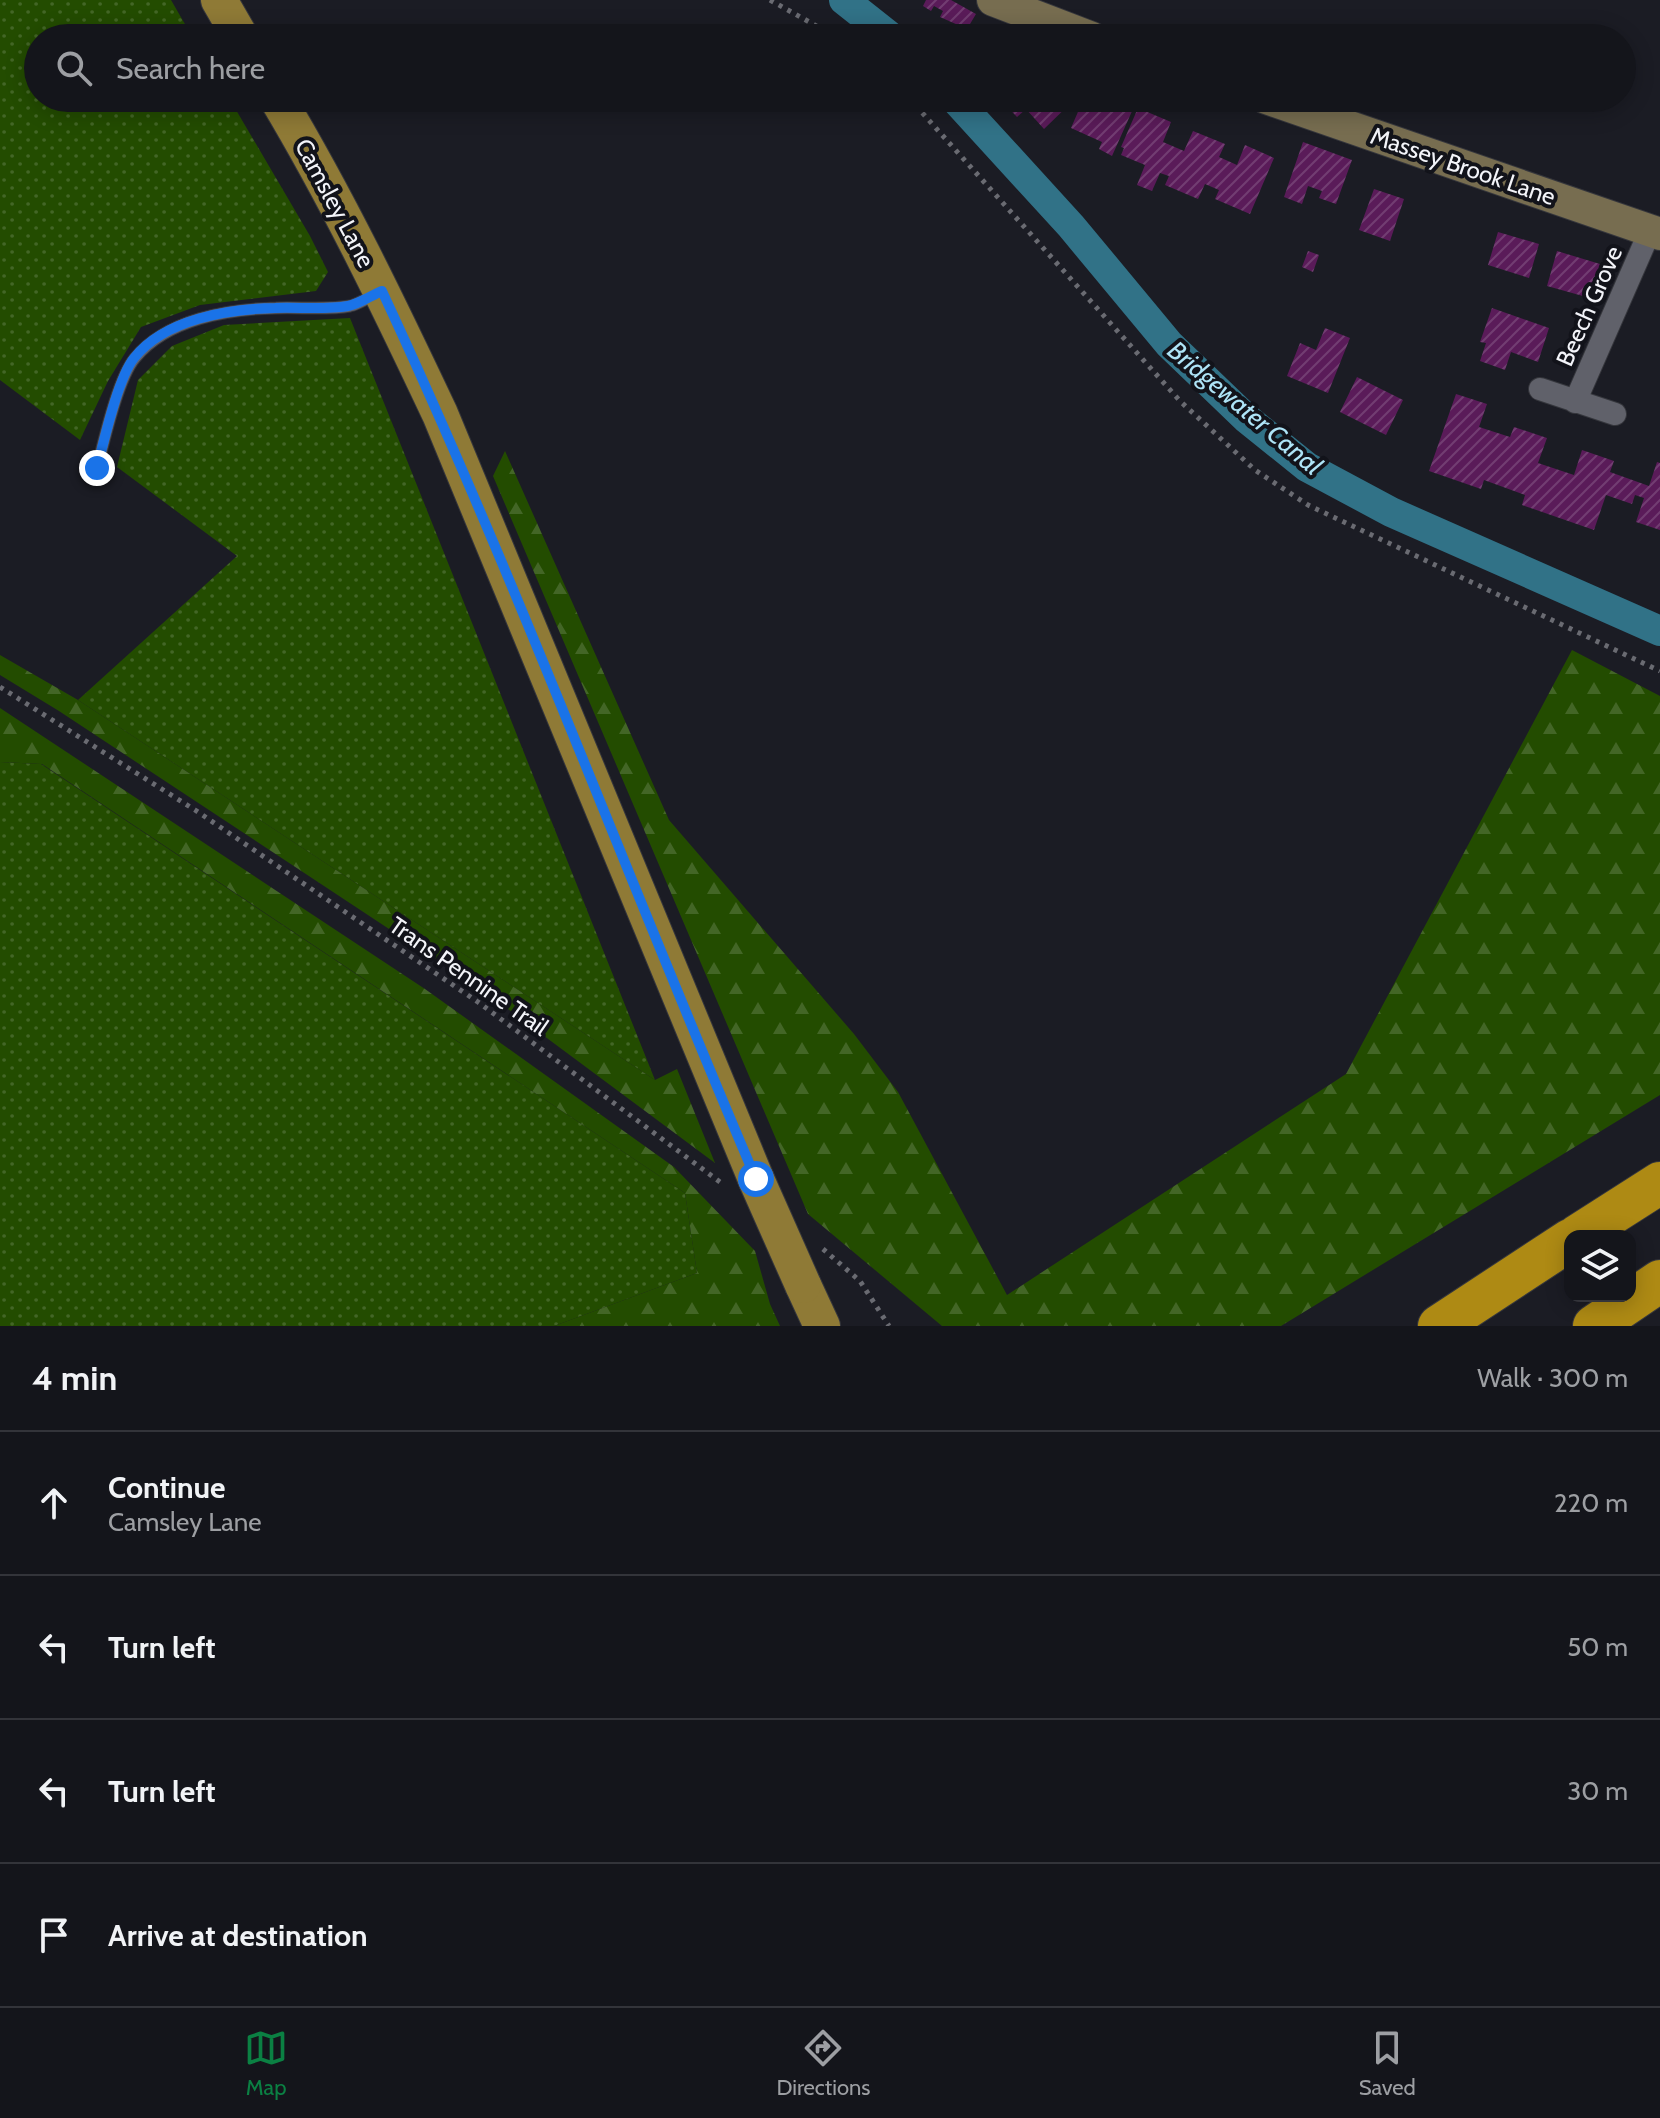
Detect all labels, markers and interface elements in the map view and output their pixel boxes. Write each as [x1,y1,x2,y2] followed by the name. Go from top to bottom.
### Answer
[24,24,1636,112] search box
[52,46,96,90] icon: search
[116,50,265,87] text: Search here
[1367,121,1559,211] street label: Massey Brook Lane
[289,134,381,272] street label: Camsley Lane
[1550,241,1628,371] street label: Beech Grove
[1161,334,1329,482] water label: Bridgewater Canal
[79,450,115,486] route end
[384,910,554,1042] street label: Trans Pennine Trail
[738,1161,774,1197] route start
[1564,1230,1636,1302] map controls
[1564,1230,1636,1302] button: layers
[32,1357,117,1399] text: 4 min
[1477,1362,1628,1394] text: Walk · 300 m
[108,1469,225,1506] text: Continue
[32,1481,76,1525] icon: ahead
[1554,1487,1628,1519] text: 220 m
[108,1506,262,1538] text: Camsley Lane
[32,1625,76,1669] icon: left
[108,1629,216,1666] text: Turn left
[1567,1631,1628,1663] text: 50 m
[32,1769,76,1813] icon: left
[108,1773,216,1810] text: Turn left
[1567,1775,1628,1807] text: 30 m
[32,1913,76,1957] icon: arrive
[108,1917,368,1954] text: Arrive at destination
[244,2026,288,2101] tab: Map
[776,2026,870,2101] tab: Directions
[1359,2026,1416,2101] tab: Saved

